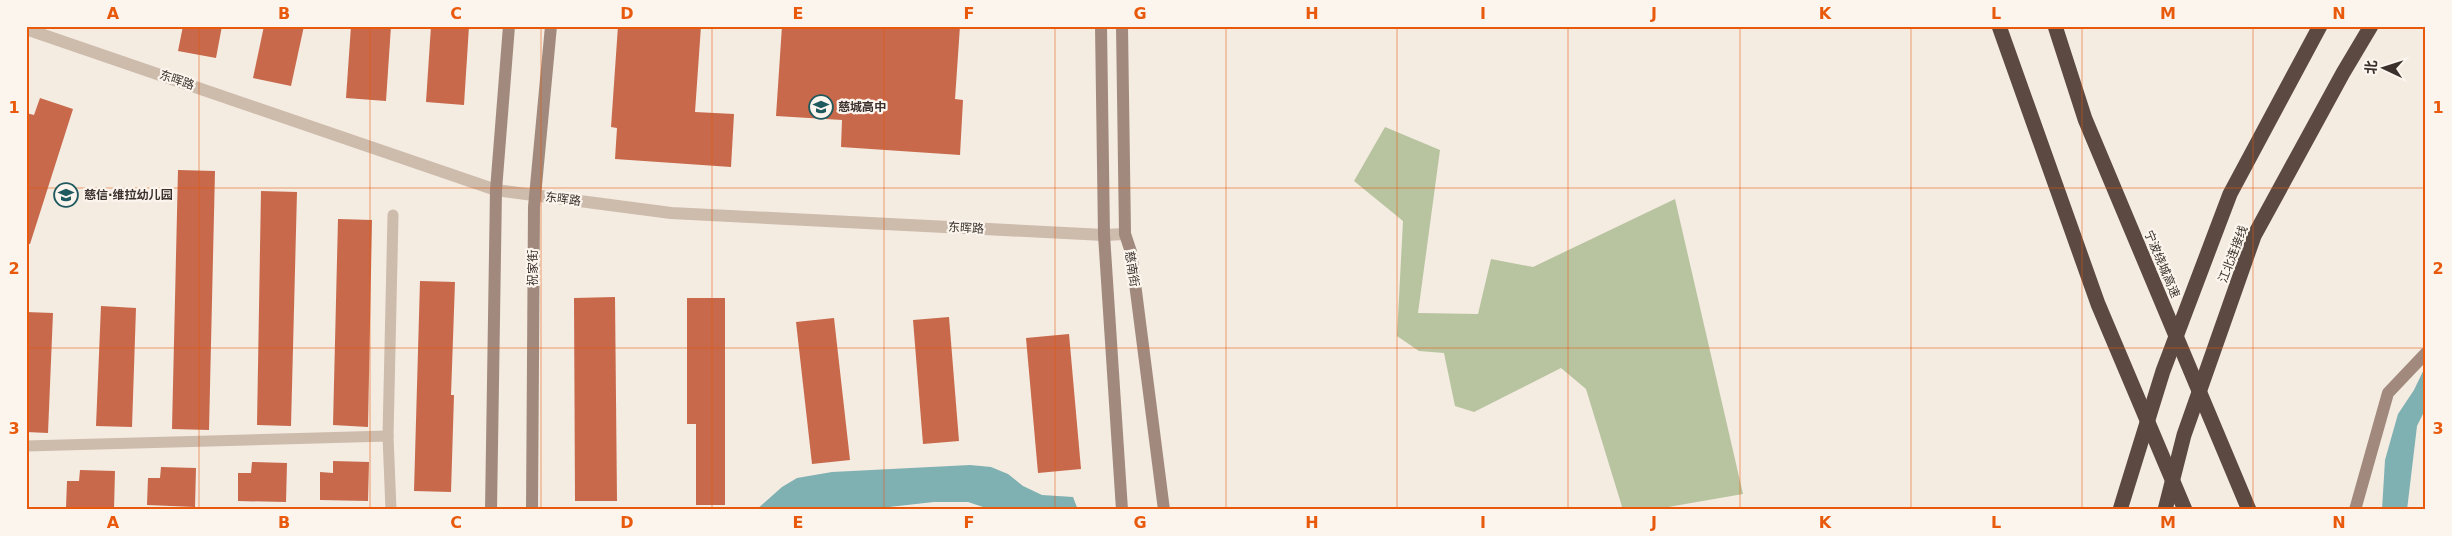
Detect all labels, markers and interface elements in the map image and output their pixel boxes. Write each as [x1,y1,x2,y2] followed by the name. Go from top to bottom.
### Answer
[107,4,120,23] text: A
[278,4,290,23] text: B
[450,4,462,23] text: C
[620,4,634,23] text: D
[793,4,803,23] text: E
[964,4,974,23] text: F
[1133,4,1147,23] text: G
[1305,4,1319,23] text: H
[1480,4,1486,23] text: I
[1650,4,1657,23] text: J
[1819,4,1832,23] text: K
[1991,4,2001,23] text: L
[2160,4,2176,23] text: M
[2332,4,2346,23] text: N
[2360,42,2410,92] north arrow
[2363,60,2380,75] text: 北
[158,68,196,92] street label: 东晖路
[808,94,834,120] school or university icon: 慈城高中
[8,98,20,117] text: 1
[2432,98,2444,117] text: 1
[838,100,886,114] place label: 慈城高中
[53,182,79,208] school or university icon: 慈信·维拉幼儿园
[84,188,173,202] place label: 慈信·维拉幼儿园
[544,190,582,208] street label: 东晖路
[948,220,984,236] street label: 东晖路
[2216,223,2250,285] street label: 江北连接线
[2141,228,2183,300] street label: 宁波绕城高速
[526,250,540,286] street label: 祝家街
[1122,250,1142,288] street label: 慈南街
[8,259,20,278] text: 2
[2432,259,2444,278] text: 2
[8,419,20,438] text: 3
[2432,419,2444,438] text: 3
[107,513,120,532] text: A
[278,513,290,532] text: B
[450,513,462,532] text: C
[620,513,634,532] text: D
[793,513,803,532] text: E
[964,513,974,532] text: F
[1133,513,1147,532] text: G
[1305,513,1319,532] text: H
[1480,513,1486,532] text: I
[1650,513,1657,532] text: J
[1819,513,1832,532] text: K
[1991,513,2001,532] text: L
[2160,513,2176,532] text: M
[2332,513,2346,532] text: N

